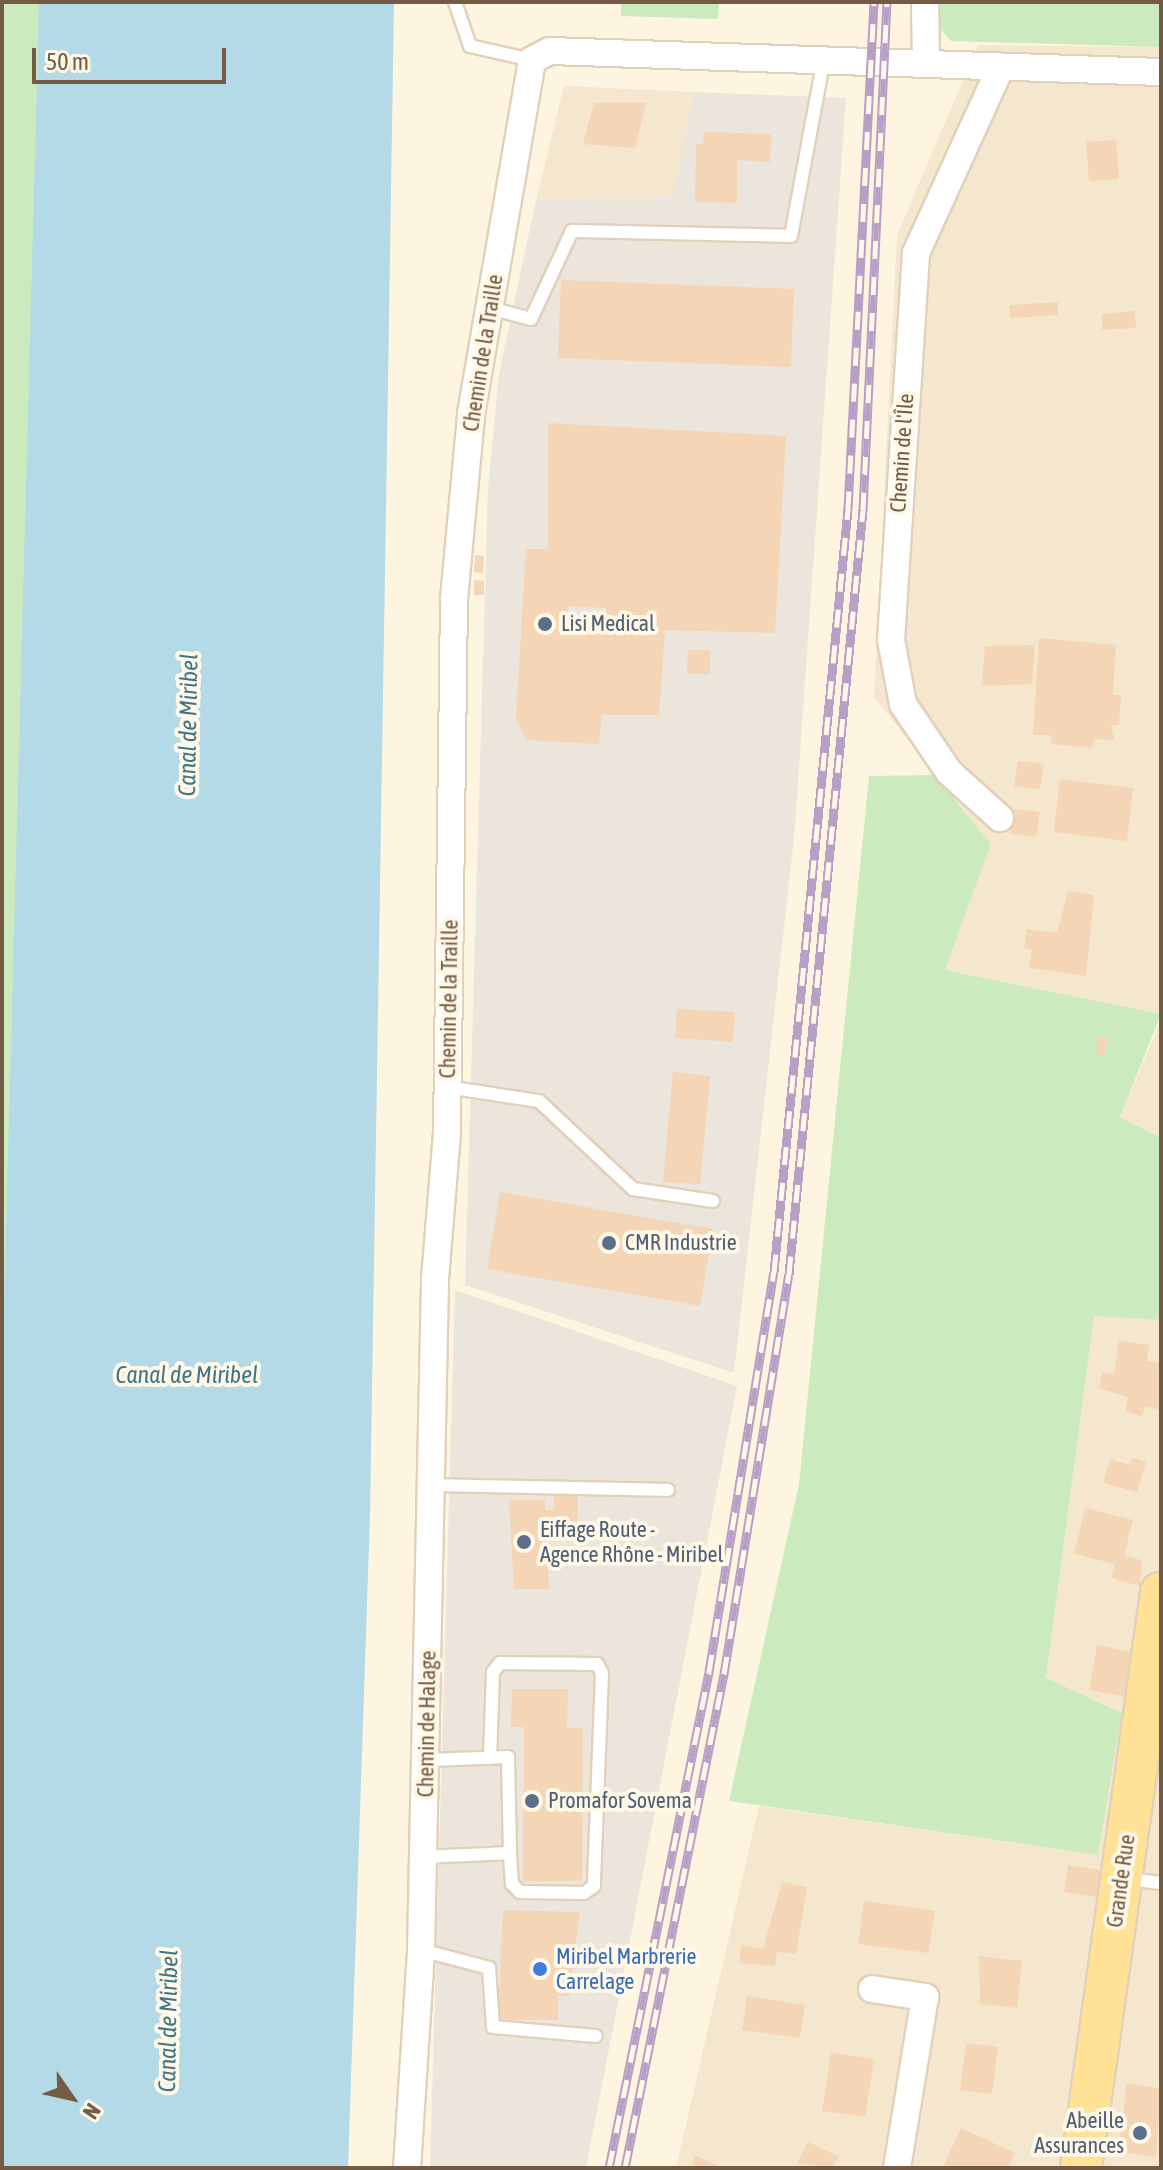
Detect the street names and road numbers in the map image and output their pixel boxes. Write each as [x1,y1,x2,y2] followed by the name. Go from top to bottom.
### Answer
[458,273,508,433] street label: Chemin de la Traille
[885,393,919,513] street label: Chemin de l'Île
[434,919,464,1079] street label: Chemin de la Traille
[413,1650,441,1798] street label: Chemin de Halage
[1101,1833,1141,1929] street label: Grande Rue

